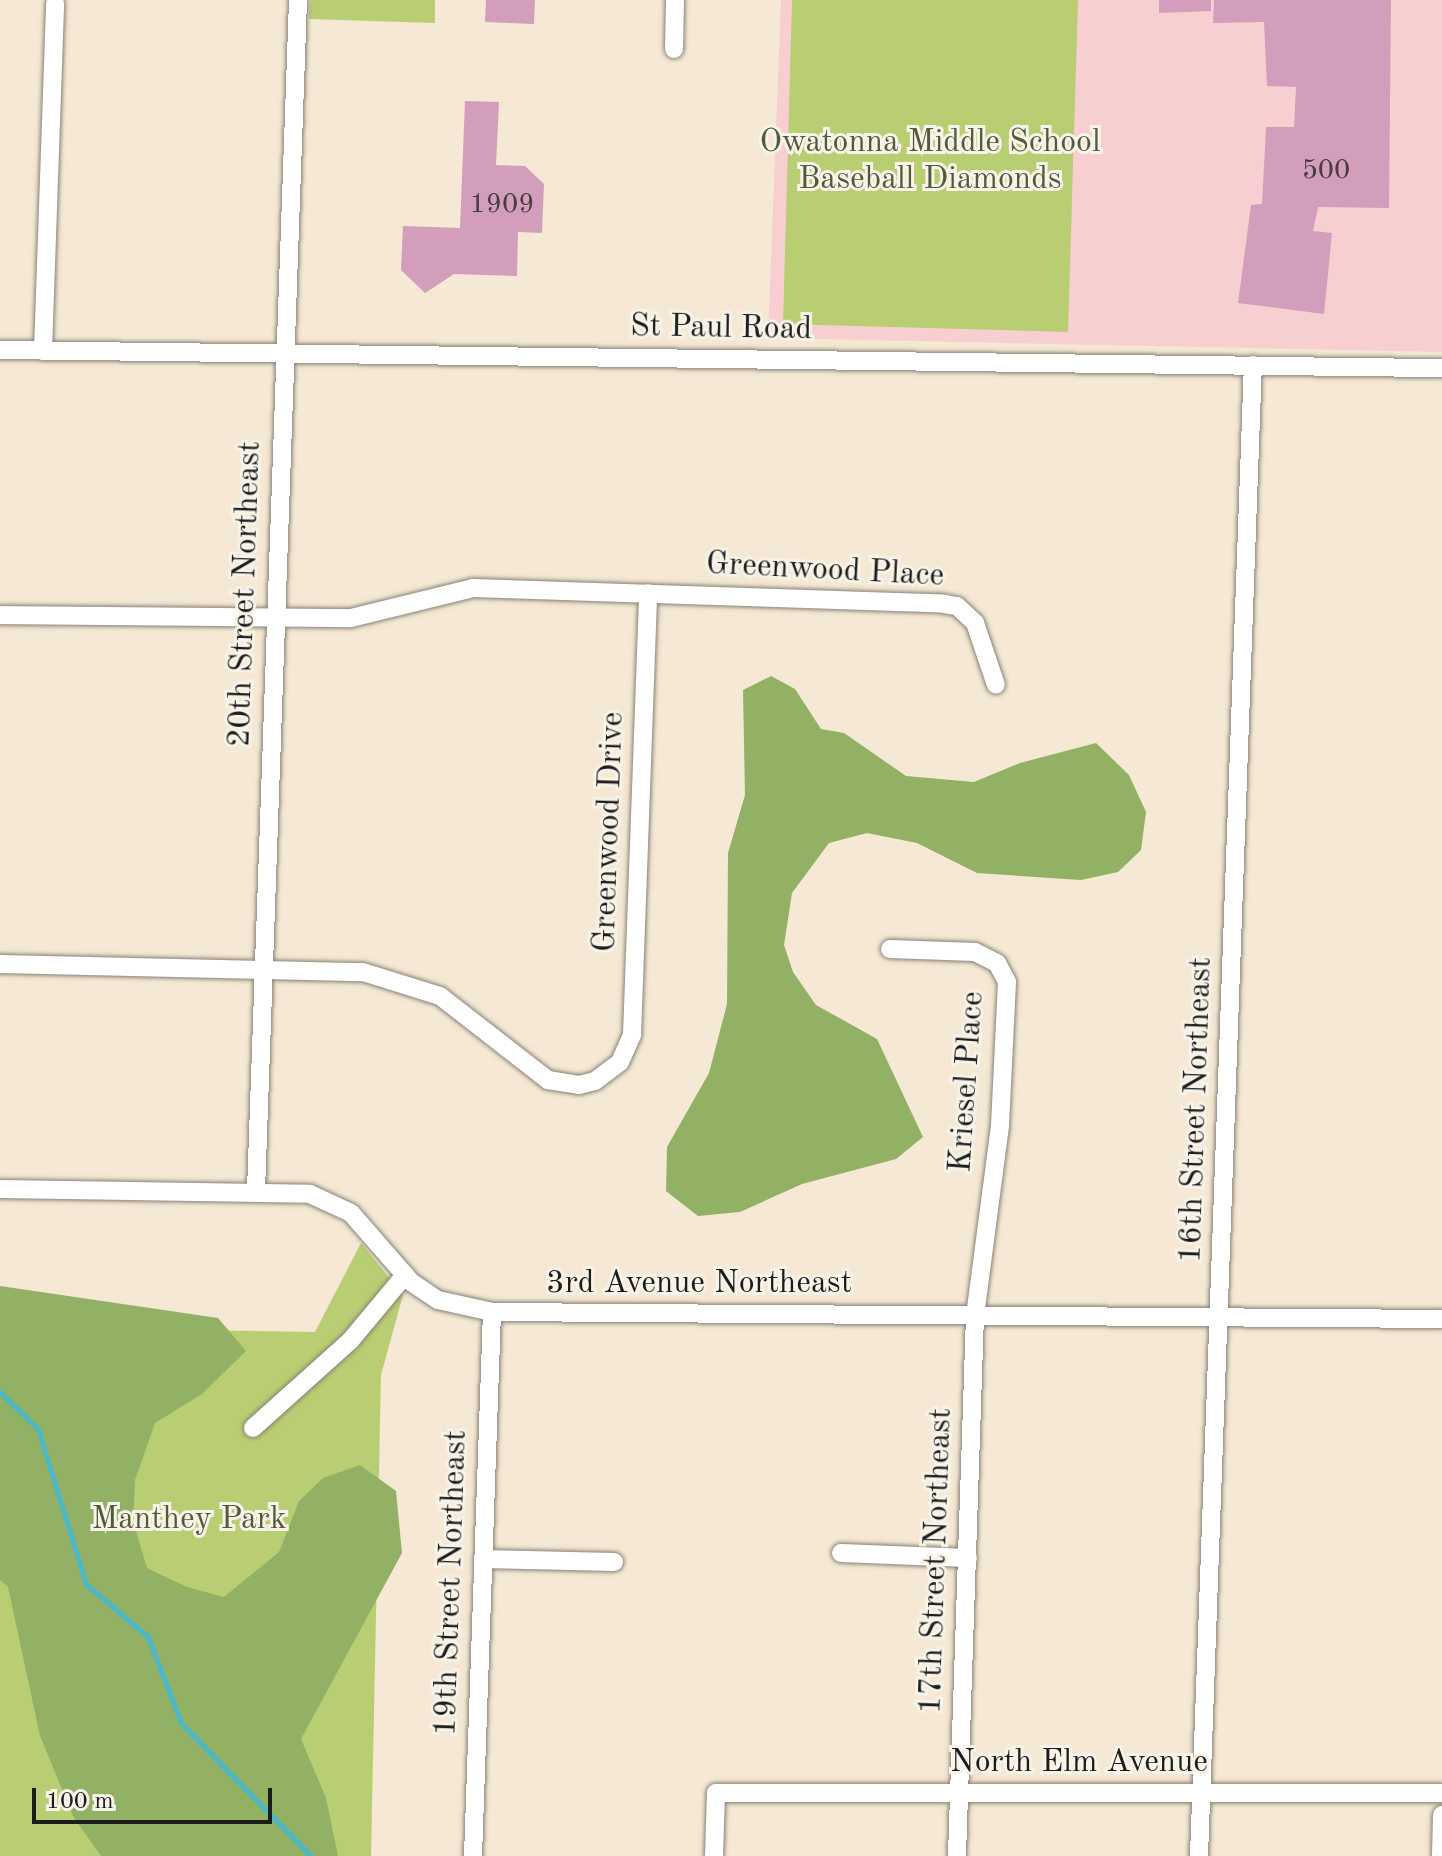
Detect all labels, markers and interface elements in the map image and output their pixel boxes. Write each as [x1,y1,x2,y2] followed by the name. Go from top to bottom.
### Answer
[759,125,1101,200] park label: Owatonna Middle School Baseball Diamonds
[1302,154,1350,188] house number: 500
[470,188,534,222] house number: 1909
[630,308,812,350] street label: St Paul Road
[221,440,271,748] street label: 20th Street Northeast
[705,546,945,596] street label: Greenwood Place
[587,711,633,953] street label: Greenwood Drive
[1172,956,1222,1264] street label: 16th Street Northeast
[943,990,993,1174] street label: Kriesel Place
[546,1265,852,1303] street label: 3rd Avenue Northeast
[912,1407,962,1715] street label: 17th Street Northeast
[427,1429,477,1737] street label: 19th Street Northeast
[91,1501,287,1539] park label: Manthey Park
[950,1744,1208,1782] street label: North Elm Avenue
[36,1772,276,1822] scale bar
[46,1790,114,1814] text: 100 m

